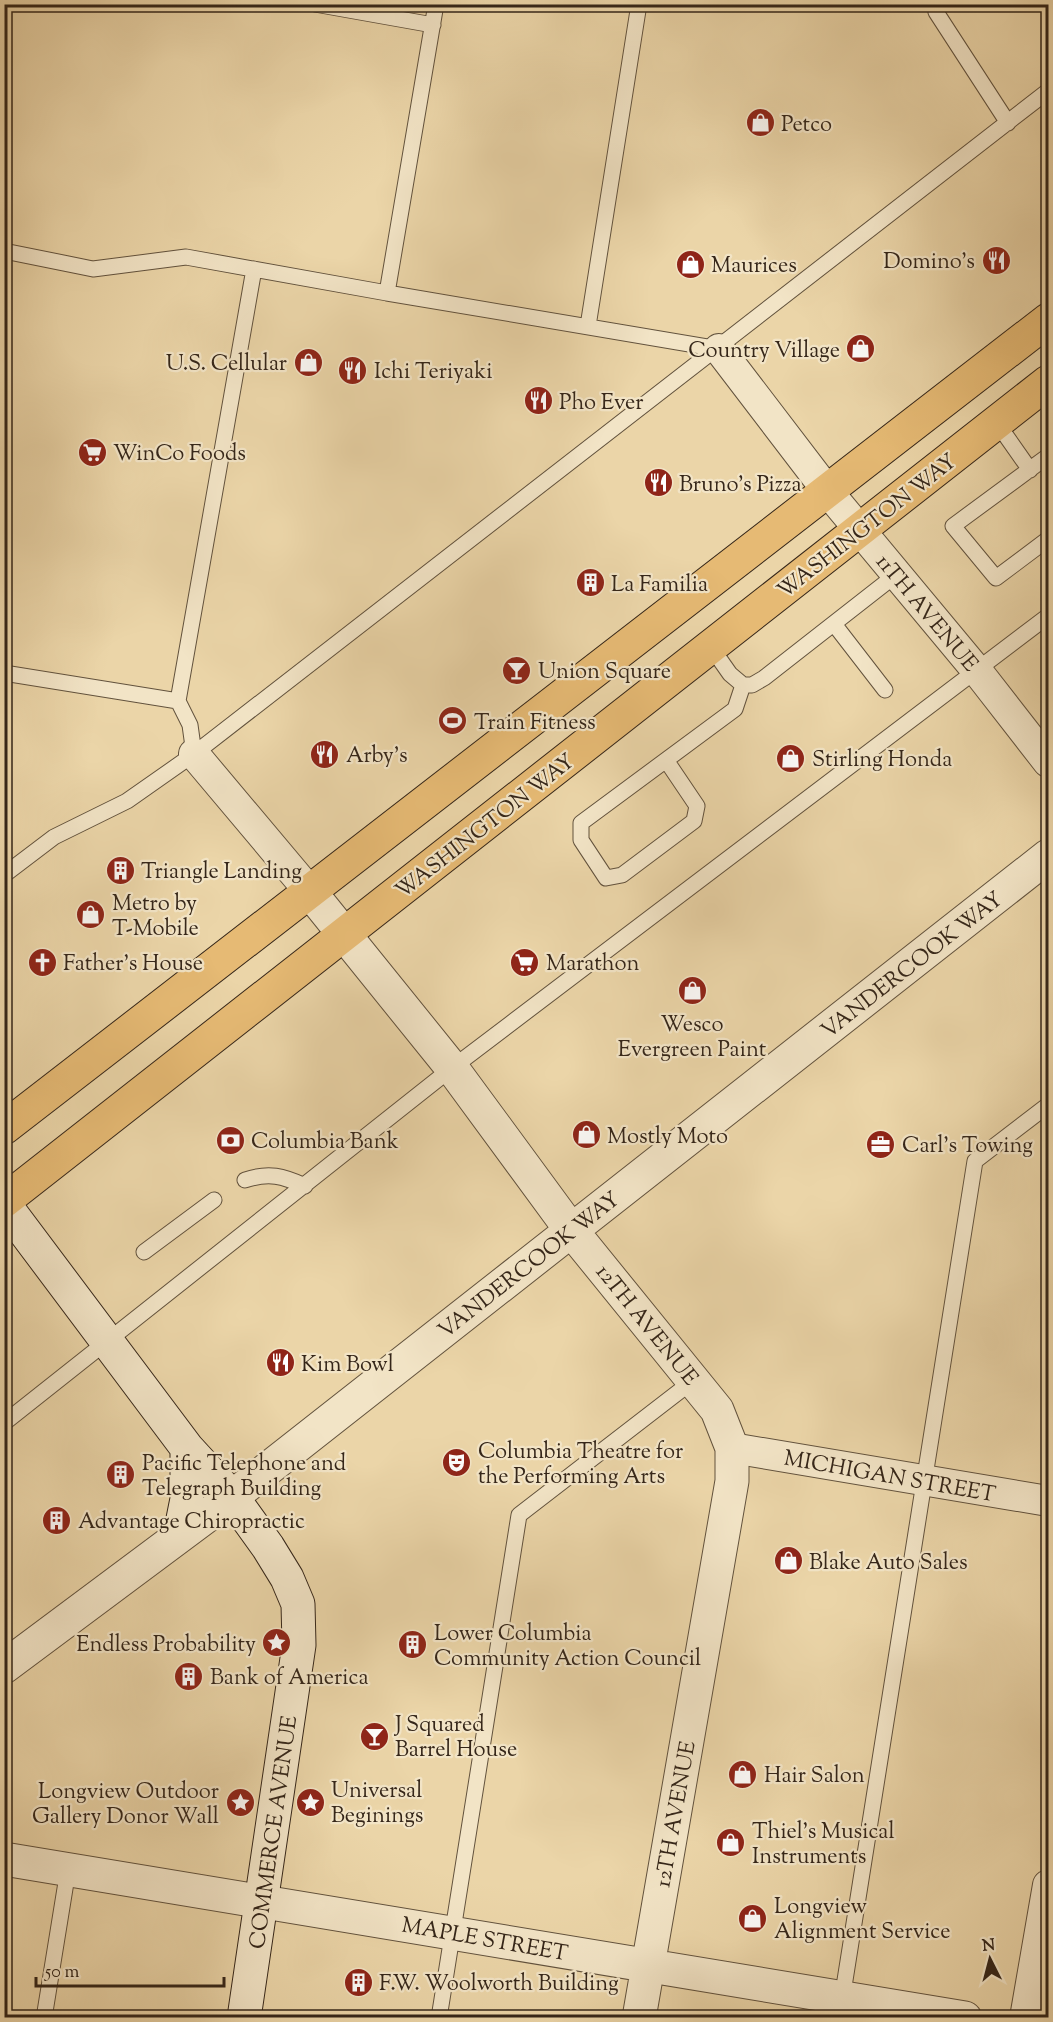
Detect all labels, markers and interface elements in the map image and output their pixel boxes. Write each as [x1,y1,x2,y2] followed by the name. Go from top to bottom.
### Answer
[744,107,776,139] shop icon: Petco
[781,110,832,142] place label: Petco
[980,244,1012,276] restaurant icon: Domino's
[883,247,975,279] place label: Domino's
[674,248,706,280] shop icon: Maurices
[711,251,797,283] place label: Maurices
[845,333,877,365] shop icon: Country Village
[688,336,840,368] place label: Country Village
[292,346,324,378] shop icon: U.S. Cellular
[166,349,287,381] place label: U.S. Cellular
[337,354,369,386] restaurant icon: Ichi Teriyaki
[374,357,492,389] place label: Ichi Teriyaki
[522,385,554,417] restaurant icon: Pho Ever
[559,388,643,420] place label: Pho Ever
[76,436,108,468] supermarket icon: WinCo Foods
[113,439,246,471] place label: WinCo Foods
[771,447,965,608] street label: WASHINGTON WAY
[642,467,674,499] restaurant icon: Bruno's Pizza
[679,470,802,502] place label: Bruno's Pizza
[867,548,985,680] street label: 11TH AVENUE
[574,567,606,599] building icon: La Familia
[611,570,708,602] place label: La Familia
[501,654,533,686] bar icon: Union Square
[538,657,671,689] place label: Union Square
[437,705,469,737] sports icon: Train Fitness
[474,708,596,740] place label: Train Fitness
[309,738,341,770] restaurant icon: Arby's
[346,741,408,773] place label: Arby's
[775,742,807,774] shop icon: Stirling Honda
[812,745,952,777] place label: Stirling Honda
[389,747,583,908] street label: WASHINGTON WAY
[104,854,136,886] building icon: Triangle Landing
[141,857,302,889] place label: Triangle Landing
[815,885,1011,1048] street label: VANDERCOOK WAY
[112,889,199,946] place label: Metro by T-Mobile
[75,899,107,931] shop icon: Metro by T-Mobile
[26,946,58,978] church icon: Father's House
[509,946,541,978] supermarket icon: Marathon
[63,949,203,981] place label: Father's House
[546,949,639,981] place label: Marathon
[676,975,708,1007] shop icon: Wesco Evergreen Paint
[618,1010,767,1067] place label: Wesco Evergreen Paint
[570,1119,602,1151] shop icon: Mostly Moto
[607,1122,728,1154] place label: Mostly Moto
[214,1124,246,1156] bank icon: Columbia Bank
[251,1127,399,1159] place label: Columbia Bank
[865,1128,897,1160] office icon: Carl's Towing
[902,1131,1033,1163] place label: Carl's Towing
[432,1185,628,1348] street label: VANDERCOOK WAY
[587,1258,705,1393] street label: 12TH AVENUE
[264,1347,296,1379] restaurant icon: Kim Bowl
[301,1350,394,1382] place label: Kim Bowl
[478,1437,683,1494] place label: Columbia Theatre for the Performing Arts
[781,1444,998,1512] street label: MICHIGAN STREET
[441,1447,473,1479] theatre icon: Columbia Theatre for the Performing Arts
[142,1449,346,1506] place label: Pacific Telephone and Telegraph Building
[105,1459,137,1491] building icon: Pacific Telephone and Telegraph Building
[41,1504,73,1536] building icon: Advantage Chiropractic
[78,1507,305,1539] place label: Advantage Chiropractic
[772,1545,804,1577] shop icon: Blake Auto Sales
[809,1548,968,1580] place label: Blake Auto Sales
[434,1619,701,1676] place label: Lower Columbia Community Action Council
[261,1627,293,1659] place icon: Endless Probability
[397,1629,429,1661] building icon: Lower Columbia Community Action Council
[76,1630,256,1662] place label: Endless Probability
[173,1660,205,1692] building icon: Bank of America
[210,1663,369,1695] place label: Bank of America
[394,1710,517,1767] place label: J Squared Barrel House
[243,1714,307,1951] street label: COMMERCE AVENUE
[358,1720,390,1752] bar icon: J Squared Barrel House
[648,1739,706,1890] street label: 12TH AVENUE
[727,1758,759,1790] shop icon: Hair Salon
[764,1761,865,1793] place label: Hair Salon
[331,1776,424,1833] place label: Universal Beginings
[32,1777,219,1834] place label: Longview Outdoor Gallery Donor Wall
[294,1786,326,1818] place icon: Universal Beginings
[224,1787,256,1819] place icon: Longview Outdoor Gallery Donor Wall
[752,1817,895,1874] place label: Thiel's Musical Instruments
[715,1827,747,1859] shop icon: Thiel's Musical Instruments
[774,1892,951,1949] place label: Longview Alignment Service
[737,1902,769,1934] shop icon: Longview Alignment Service
[399,1911,571,1971] street label: MAPLE STREET
[960,1929,1020,1989] north arrow
[981,1934,996,1959] text: N
[36,1950,224,1988] scale bar
[44,1960,80,1986] text: 50 m
[342,1966,374,1998] building icon: F.W. Woolworth Building
[379,1969,619,2001] place label: F.W. Woolworth Building

